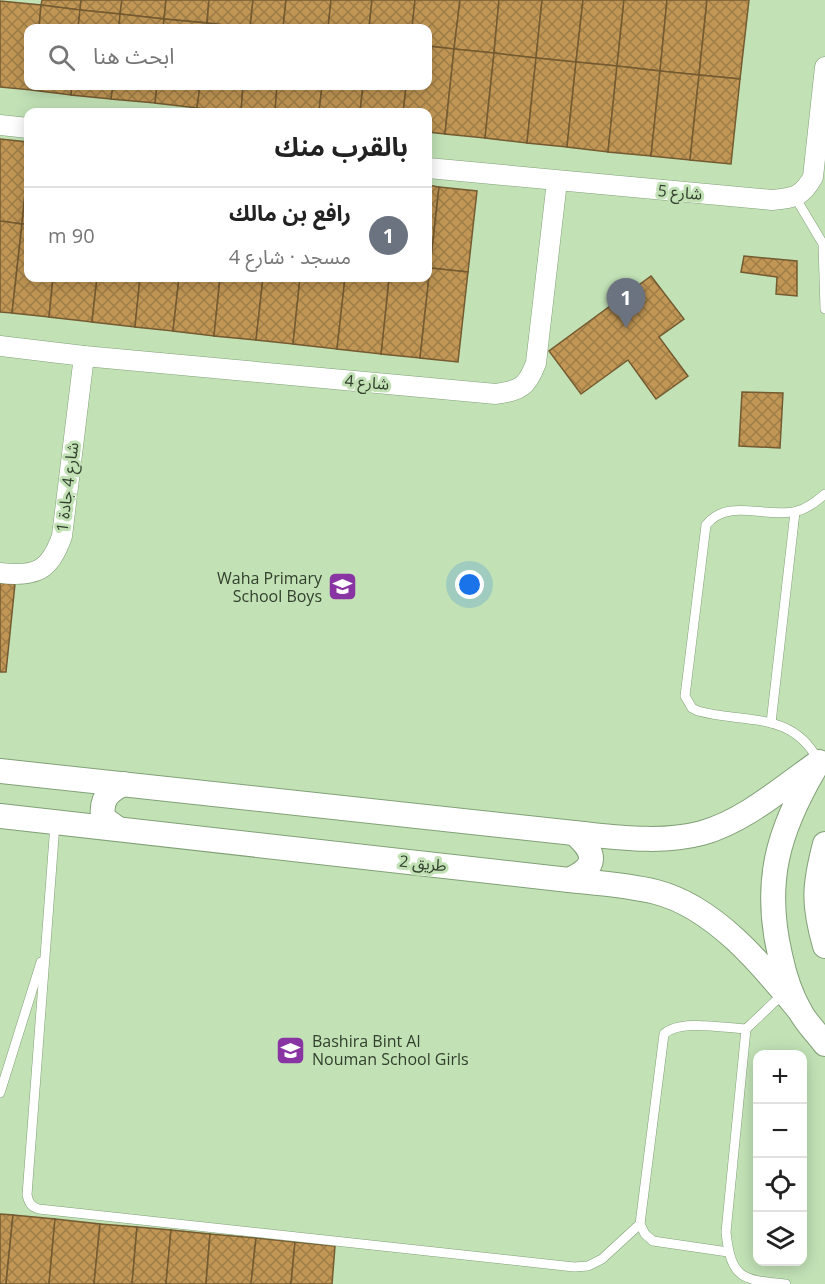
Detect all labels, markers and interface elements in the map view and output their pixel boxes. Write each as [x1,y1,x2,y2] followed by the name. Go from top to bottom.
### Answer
[24,24,432,90] search box
[93,40,175,70] text: ابحث هنا
[45,41,78,74] icon: search
[274,128,408,164] text: بالقرب منك
[657,179,703,207] street label: شارع 5
[229,197,351,227] text: رافع بن مالك
[48,222,95,249] text: 90 m
[383,222,394,249] text: 1
[229,243,351,270] text: مسجد · شارع 4
[606,278,646,328] pin: 1
[344,369,390,397] street label: شارع 4
[51,441,85,533] street label: شارع 4 جادة 1
[217,567,323,607] place label: Waha Primary School Boys
[455,570,484,599] your location
[327,571,359,603] school or university icon: Waha Primary School Boys
[398,850,448,876] street label: طريق 2
[312,1030,469,1070] place label: Bashira Bint Al Nouman School Girls
[275,1034,307,1066] school or university icon: Bashira Bint Al Nouman School Girls
[753,1050,807,1266] map controls
[753,1050,807,1104] button: +
[753,1104,807,1158] button: −
[753,1158,807,1212] button: locate
[753,1212,807,1266] button: layers

